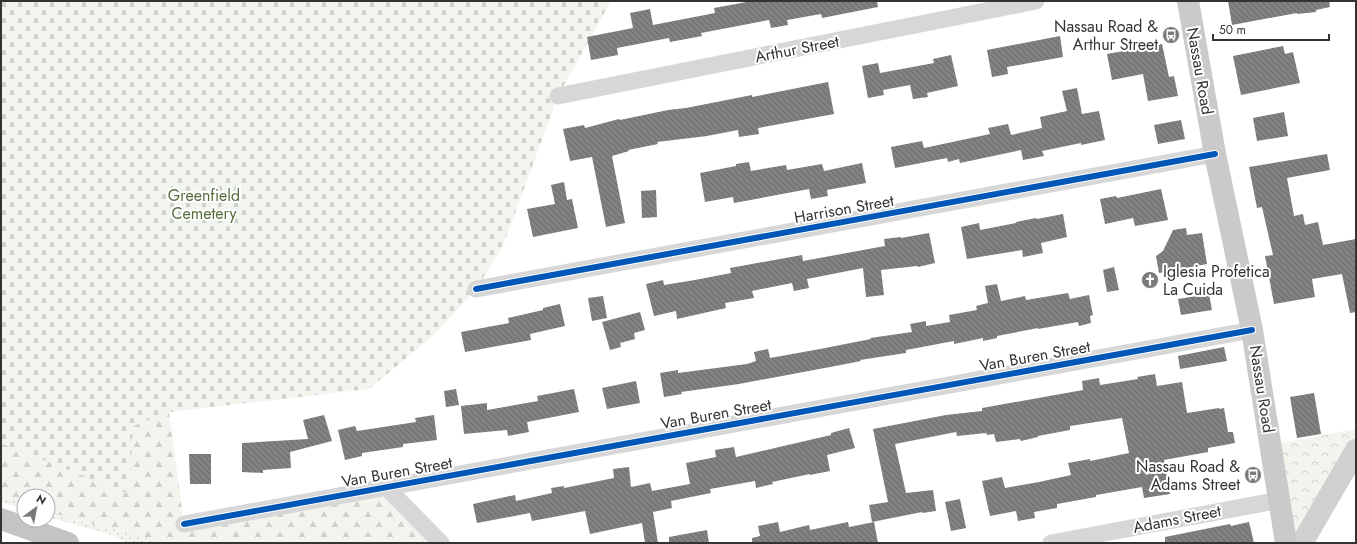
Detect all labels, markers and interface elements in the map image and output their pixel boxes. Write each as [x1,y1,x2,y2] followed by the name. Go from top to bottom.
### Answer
[1054,15,1158,56] place label: Nassau Road & Arthur Street
[1213,16,1329,42] scale bar
[1219,21,1246,39] text: 50 m
[1161,25,1181,45] bus stop icon: Nassau Road & Arthur Street
[1181,25,1219,117] street label: Nassau Road
[753,30,841,68] street label: Arthur Street
[168,184,240,225] park label: Greenfield Cemetery
[792,189,896,229] street label: Harrison Street
[1163,260,1270,301] place label: Iglesia Profetica La Cuida
[1140,270,1160,290] church icon: Iglesia Profetica La Cuida
[978,335,1092,377] street label: Van Buren Street
[1244,344,1280,434] street label: Nassau Road
[659,393,773,435] street label: Van Buren Street
[340,451,454,493] street label: Van Buren Street
[1136,455,1240,496] place label: Nassau Road & Adams Street
[1243,465,1263,485] bus stop icon: Nassau Road & Adams Street
[16,488,56,528] north arrow
[33,490,49,509] text: N
[1131,499,1223,539] street label: Adams Street

